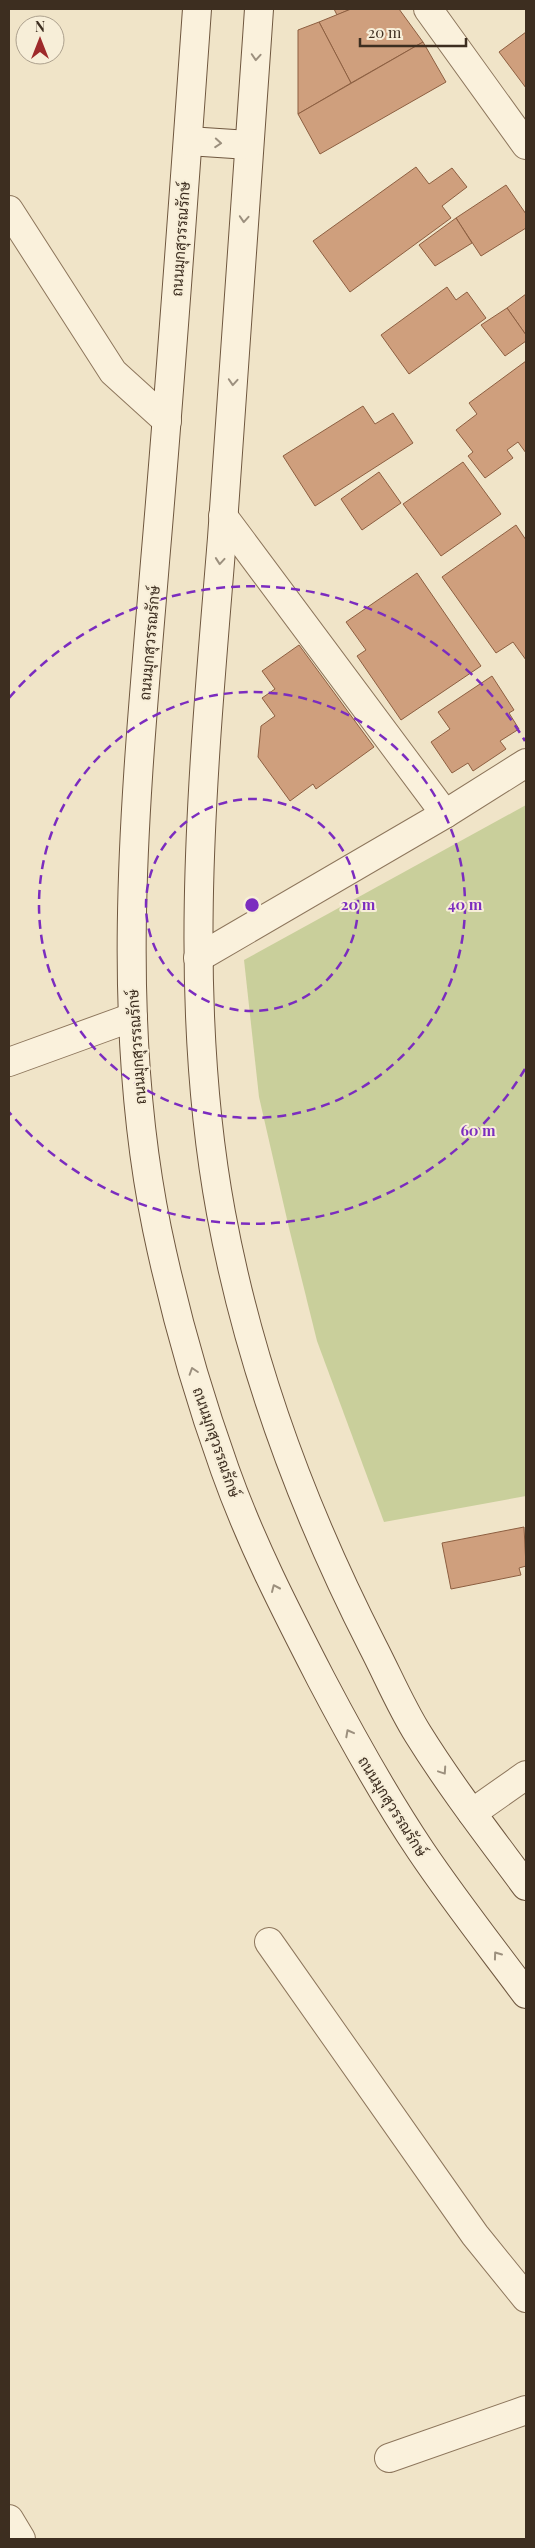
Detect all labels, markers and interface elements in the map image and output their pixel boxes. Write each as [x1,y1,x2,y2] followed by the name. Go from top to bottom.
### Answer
[15,15,65,65] north arrow
[360,15,466,47] scale bar
[35,17,45,36] text: N
[368,22,402,42] text: 20 m
[250,54,261,62] one-way arrow
[215,137,223,148] one-way arrow
[166,180,196,297] street label: ถนนมุกสุวรรณรักษ์
[239,216,250,224] one-way arrow
[227,378,238,386] one-way arrow
[214,557,225,565] one-way arrow
[134,584,166,701] street label: ถนนมุกสุวรรณรักษ์
[341,894,376,914] text: 20 m
[448,894,483,914] text: 40 m
[243,896,261,914] centre of rings
[122,988,152,1105] street label: ถนนมุกสุวรรณรักษ์
[460,1120,496,1140] text: 60 m
[189,1367,199,1376] one-way arrow
[187,1384,245,1501] street label: ถนนมุกสุวรรณรักษ์
[270,1584,281,1593] one-way arrow
[345,1729,355,1738] one-way arrow
[352,1752,432,1862] street label: ถนนมุกสุวรรณรักษ์
[437,1765,446,1775] one-way arrow
[495,1952,503,1961] one-way arrow

